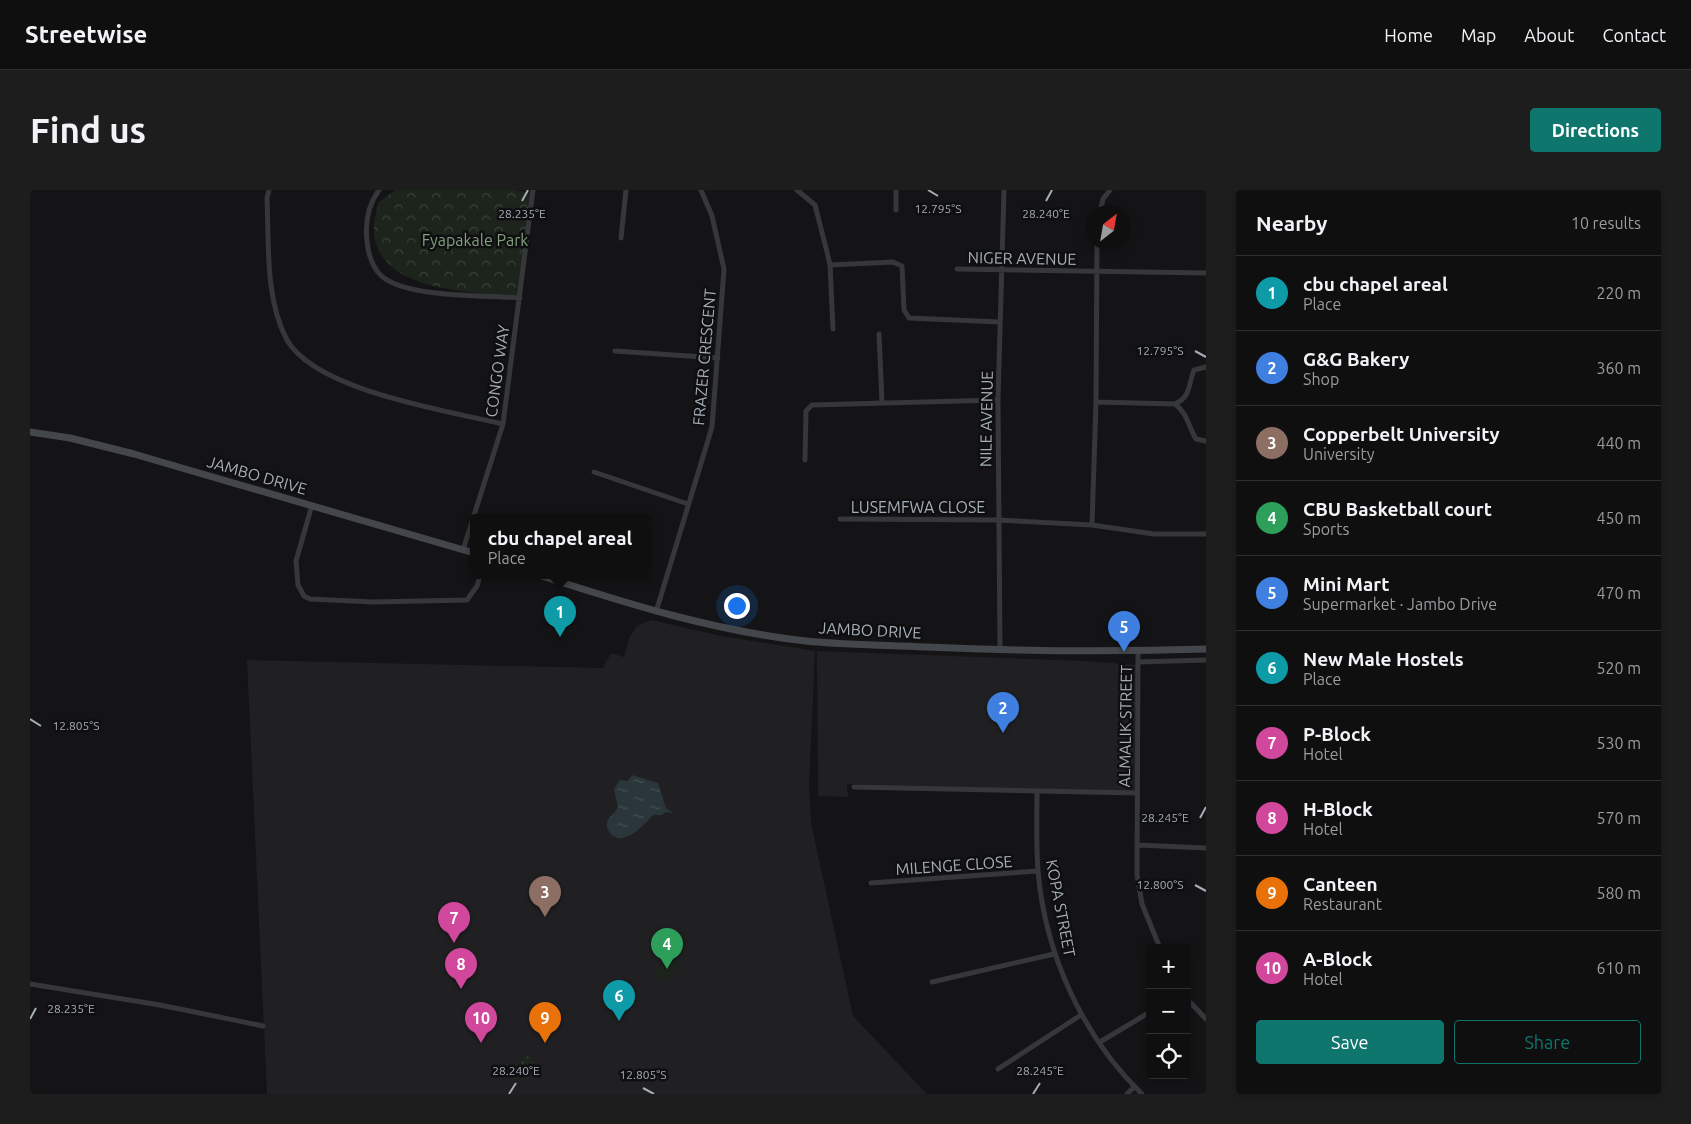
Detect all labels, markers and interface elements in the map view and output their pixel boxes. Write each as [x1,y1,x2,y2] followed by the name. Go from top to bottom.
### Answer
[25,21,147,48] text: Streetwise
[1384,25,1433,45] text: Home
[1461,25,1496,45] text: Map
[1524,25,1574,45] text: About
[1602,25,1666,45] text: Contact
[1530,108,1661,152] button: Directions
[30,110,146,150] text: Find us
[915,202,961,215] text: 12.795°S
[1086,205,1131,250] north arrow
[498,207,546,220] text: 28.235°E
[1022,207,1070,220] text: 28.240°E
[1256,211,1327,235] text: Nearby
[1571,214,1641,232] text: 10 results
[422,231,528,249] park label: Fyapakale Park
[967,248,1077,268] street label: NIGER AVENUE
[1303,273,1448,295] text: cbu chapel areal
[1267,284,1277,302] text: 1
[1596,284,1641,302] text: 220 m
[689,288,719,426] street label: FRAZER CRESCENT
[1303,295,1341,313] text: Place
[482,323,513,418] street label: CONGO WAY
[1137,344,1183,357] text: 12.795°S
[1303,348,1409,370] text: G&G Bakery
[1267,359,1277,377] text: 2
[1596,359,1641,377] text: 360 m
[1303,370,1339,388] text: Shop
[976,371,996,467] street label: NILE AVENUE
[1303,423,1500,445] text: Copperbelt University
[1267,434,1277,452] text: 3
[1596,434,1641,452] text: 440 m
[1303,445,1374,463] text: University
[205,452,309,498] street label: JAMBO DRIVE
[851,498,985,516] street label: LUSEMFWA CLOSE
[1303,498,1492,520] text: CBU Basketball court
[1267,509,1277,527] text: 4
[1596,509,1641,527] text: 450 m
[470,514,650,579] popup
[1303,520,1349,538] text: Sports
[488,527,632,549] text: cbu chapel areal
[488,549,526,567] text: Place
[1303,573,1389,595] text: Mini Mart
[1267,584,1277,602] text: 5
[1596,584,1641,602] text: 470 m
[724,593,750,619] your location
[1303,595,1497,613] text: Supermarket · Jambo Drive
[544,596,576,637] pin: 1
[1108,611,1140,652] pin: 5
[818,618,922,642] street label: JAMBO DRIVE
[1303,648,1464,670] text: New Male Hostels
[1267,659,1277,677] text: 6
[1596,659,1641,677] text: 520 m
[1115,664,1135,787] street label: ALMALIK STREET
[1303,670,1341,688] text: Place
[987,692,1019,733] pin: 2
[53,719,99,732] text: 12.805°S
[1303,723,1371,745] text: P-Block
[1267,734,1277,752] text: 7
[1596,734,1641,752] text: 530 m
[1303,745,1343,763] text: Hotel
[1303,798,1373,820] text: H-Block
[1267,809,1277,827] text: 8
[1596,809,1641,827] text: 570 m
[1141,811,1189,824] text: 28.245°E
[1303,820,1343,838] text: Hotel
[895,852,1013,878] street label: MILENGE CLOSE
[1043,858,1079,958] street label: KOPA STREET
[1303,873,1378,895] text: Canteen
[529,876,561,917] pin: 3
[1137,878,1183,891] text: 12.800°S
[1267,884,1277,902] text: 9
[1596,884,1641,902] text: 580 m
[1303,895,1382,913] text: Restaurant
[438,902,470,943] pin: 7
[651,928,683,969] pin: 4
[1146,944,1191,1079] map controls
[1146,944,1191,989] button: +
[445,948,477,989] pin: 8
[1303,948,1372,970] text: A-Block
[1263,959,1281,977] text: 10
[1596,959,1641,977] text: 610 m
[1303,970,1343,988] text: Hotel
[603,980,635,1021] pin: 6
[1146,989,1191,1034] button: −
[47,1002,95,1015] text: 28.235°E
[465,1002,497,1043] pin: 10
[529,1002,561,1043] pin: 9
[1256,1020,1444,1064] button: Save
[1454,1020,1641,1064] button: Share
[1146,1034,1191,1079] button: locate
[492,1064,540,1077] text: 28.240°E
[1016,1064,1064,1077] text: 28.245°E
[620,1068,666,1081] text: 12.805°S

